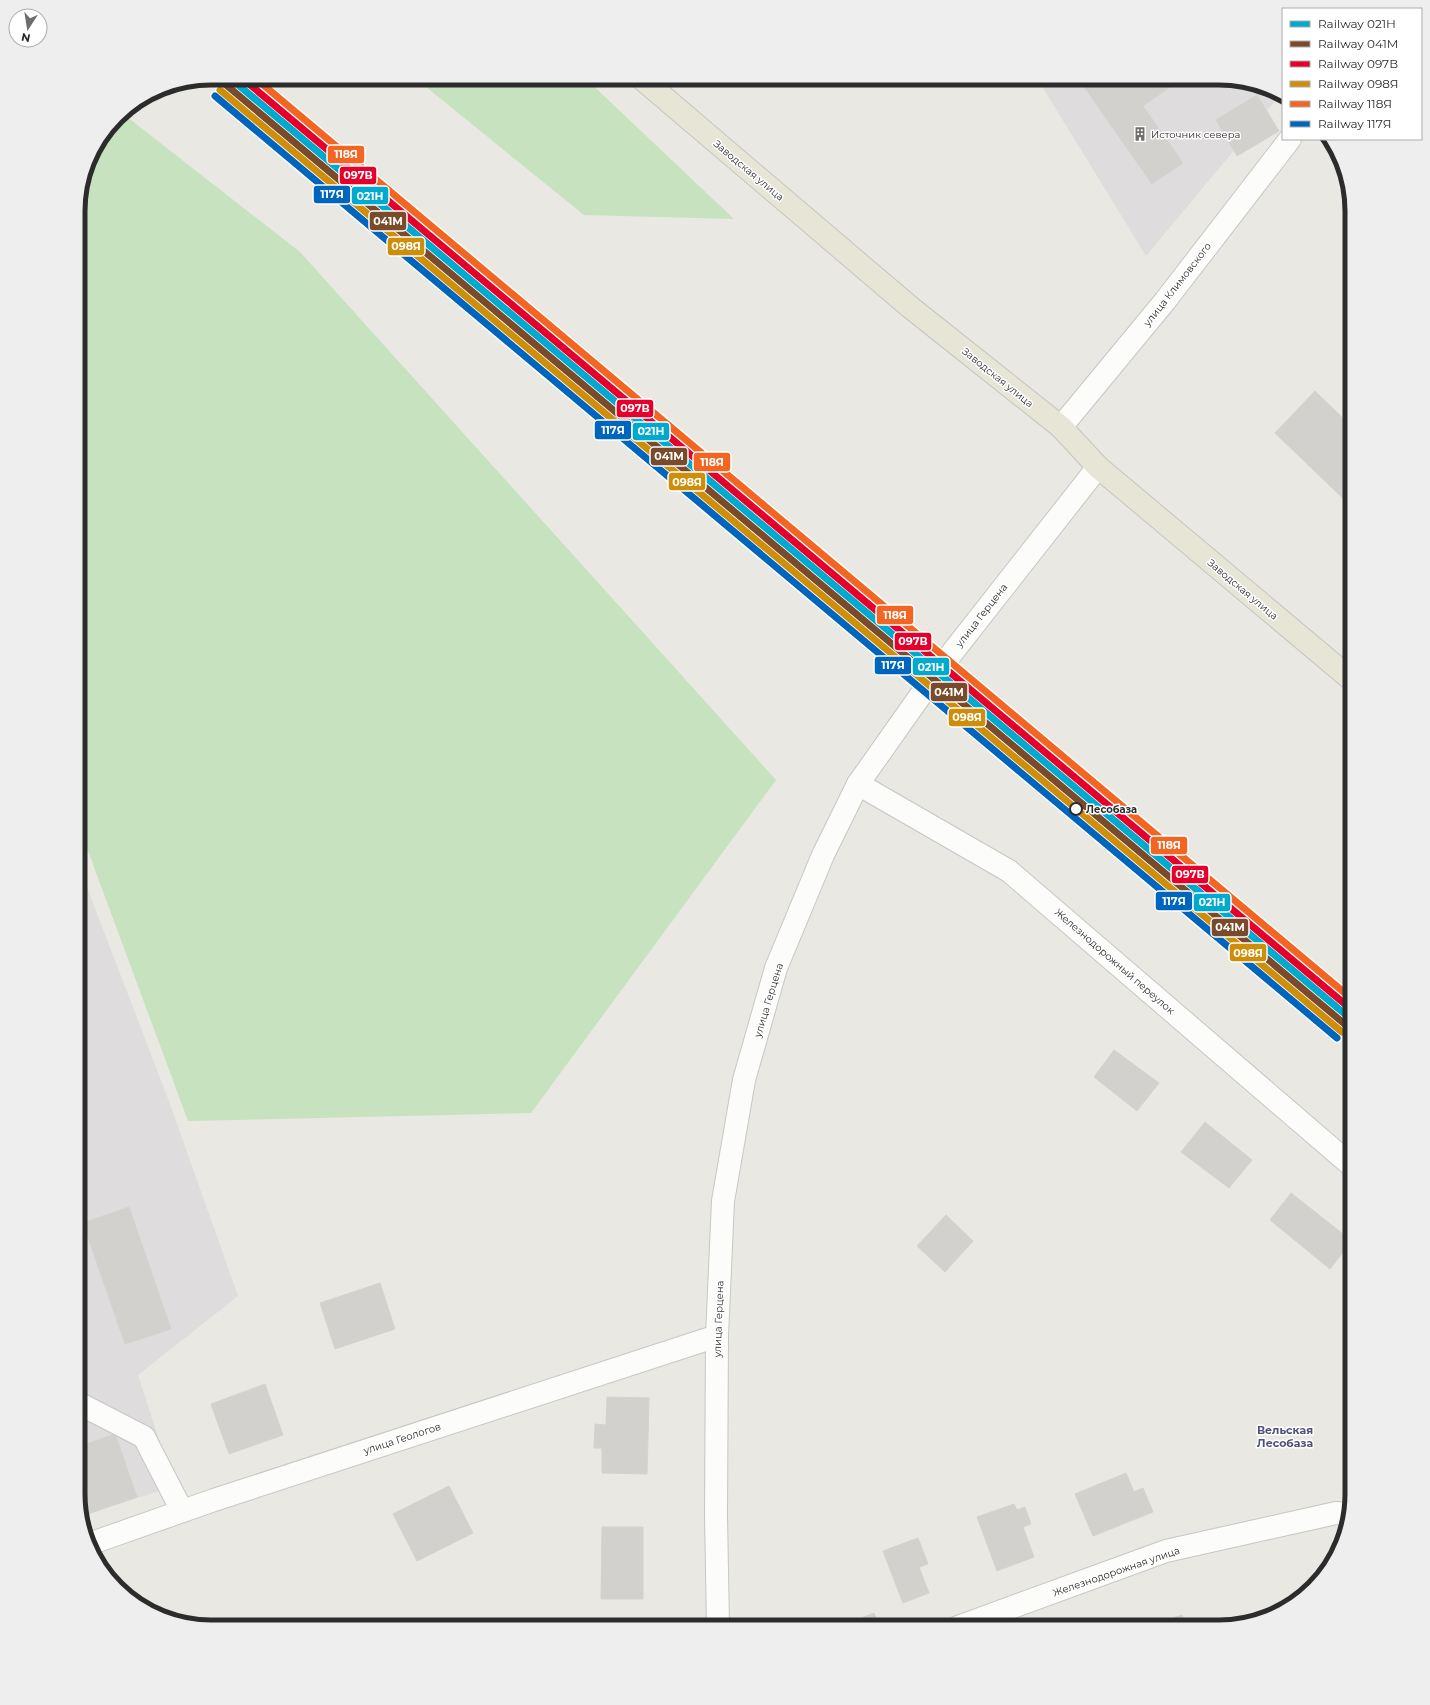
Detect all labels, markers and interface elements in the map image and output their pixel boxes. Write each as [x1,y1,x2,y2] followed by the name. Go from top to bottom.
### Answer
[8,8,48,48] north arrow
[1282,8,1422,140] legend
[1318,16,1396,31] text: Railway 021Н
[20,30,32,46] text: N
[1318,36,1398,51] text: Railway 041М
[1318,56,1398,71] text: Railway 097В
[1318,76,1399,91] text: Railway 098Я
[1318,96,1392,111] text: Railway 118Я
[1318,116,1391,131] text: Railway 117Я
[1132,126,1148,142] building icon: Источник севера
[1151,128,1240,141] place label: Источник севера
[711,137,787,204] street label: Заводская улица
[327,145,365,164] line badge: 118Я
[334,147,358,161] text: 118Я
[339,166,377,185] line badge: 097В
[343,168,373,182] text: 097В
[313,185,351,204] line badge: 117Я
[351,186,389,205] line badge: 021Н
[320,187,344,201] text: 117Я
[356,189,384,203] text: 021Н
[369,211,407,231] line badge: 041М
[373,214,403,228] text: 041М
[387,237,425,256] line badge: 098Я
[391,239,421,253] text: 098Я
[1140,240,1214,330] street label: улица Климовского
[959,345,1036,410] street label: Заводская улица
[616,399,654,418] line badge: 097В
[620,401,650,415] text: 097В
[594,420,632,440] line badge: 117Я
[632,422,670,441] line badge: 021Н
[601,423,625,437] text: 117Я
[637,424,665,438] text: 021Н
[650,447,688,466] line badge: 041М
[654,449,684,463] text: 041М
[693,452,731,472] line badge: 118Я
[700,455,724,469] text: 118Я
[668,472,706,491] line badge: 098Я
[672,475,702,489] text: 098Я
[1205,556,1281,623] street label: Заводская улица
[952,581,1010,650] street label: улица Герцена
[876,605,914,625] line badge: 118Я
[883,608,907,622] text: 118Я
[894,632,932,651] line badge: 097В
[898,634,928,648] text: 097В
[874,656,912,675] line badge: 117Я
[912,657,950,676] line badge: 021Н
[881,658,905,672] text: 117Я
[917,660,945,674] text: 021Н
[930,682,968,702] line badge: 041М
[934,685,964,699] text: 041М
[948,708,986,727] line badge: 098Я
[952,710,982,724] text: 098Я
[1069,802,1083,816] marker: Лесобаза
[1086,803,1137,816] place label: Лесобаза
[1150,836,1188,855] line badge: 118Я
[1157,838,1181,852] text: 118Я
[1171,865,1209,884] line badge: 097В
[1175,867,1205,881] text: 097В
[1155,891,1193,911] line badge: 117Я
[1193,893,1231,912] line badge: 021Н
[1162,894,1186,908] text: 117Я
[1198,895,1226,909] text: 021Н
[1052,906,1177,1017] street label: Железнодорожный переулок
[1211,918,1249,937] line badge: 041М
[1215,920,1245,934] text: 041М
[1229,943,1267,962] line badge: 098Я
[1233,946,1263,960] text: 098Я
[751,961,786,1040] street label: улица Герцена
[711,1280,726,1359] street label: улица Герцена
[361,1420,442,1457] street label: улица Геологов
[1257,1423,1313,1450] district label: Вельская Лесобаза
[1051,1544,1181,1599] street label: Железнодорожная улица

